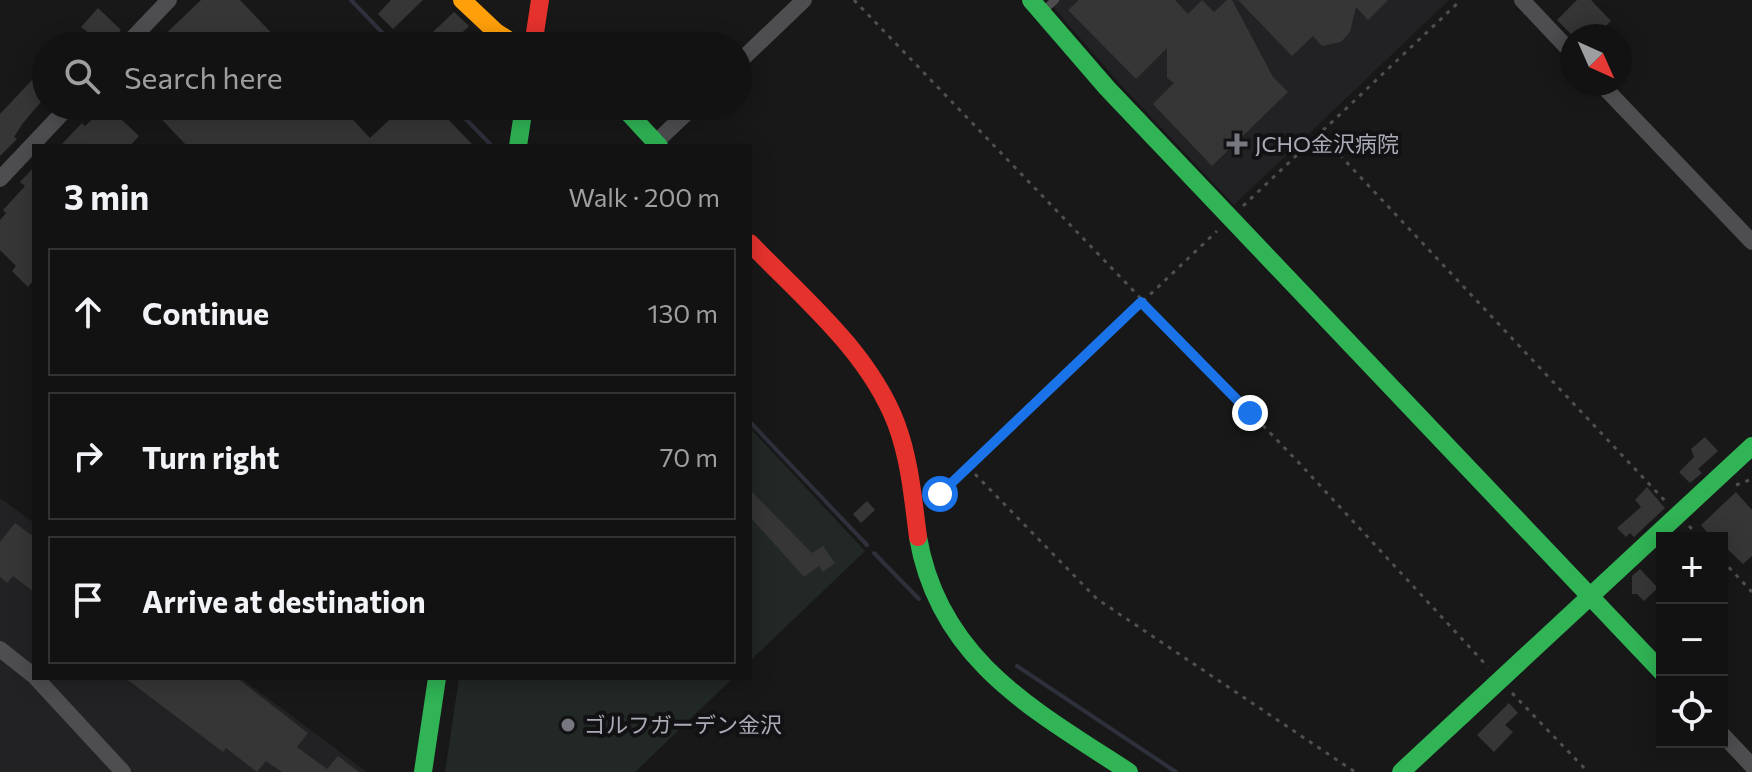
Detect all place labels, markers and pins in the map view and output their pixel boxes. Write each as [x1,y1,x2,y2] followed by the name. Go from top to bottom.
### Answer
[1255,130,1399,157] place label: JCHO金沢病院
[1226,133,1248,155] marker: JCHO金沢病院
[584,711,782,738] place label: ゴルフガーデン金沢
[559,716,577,734] marker: ゴルフガーデン金沢

